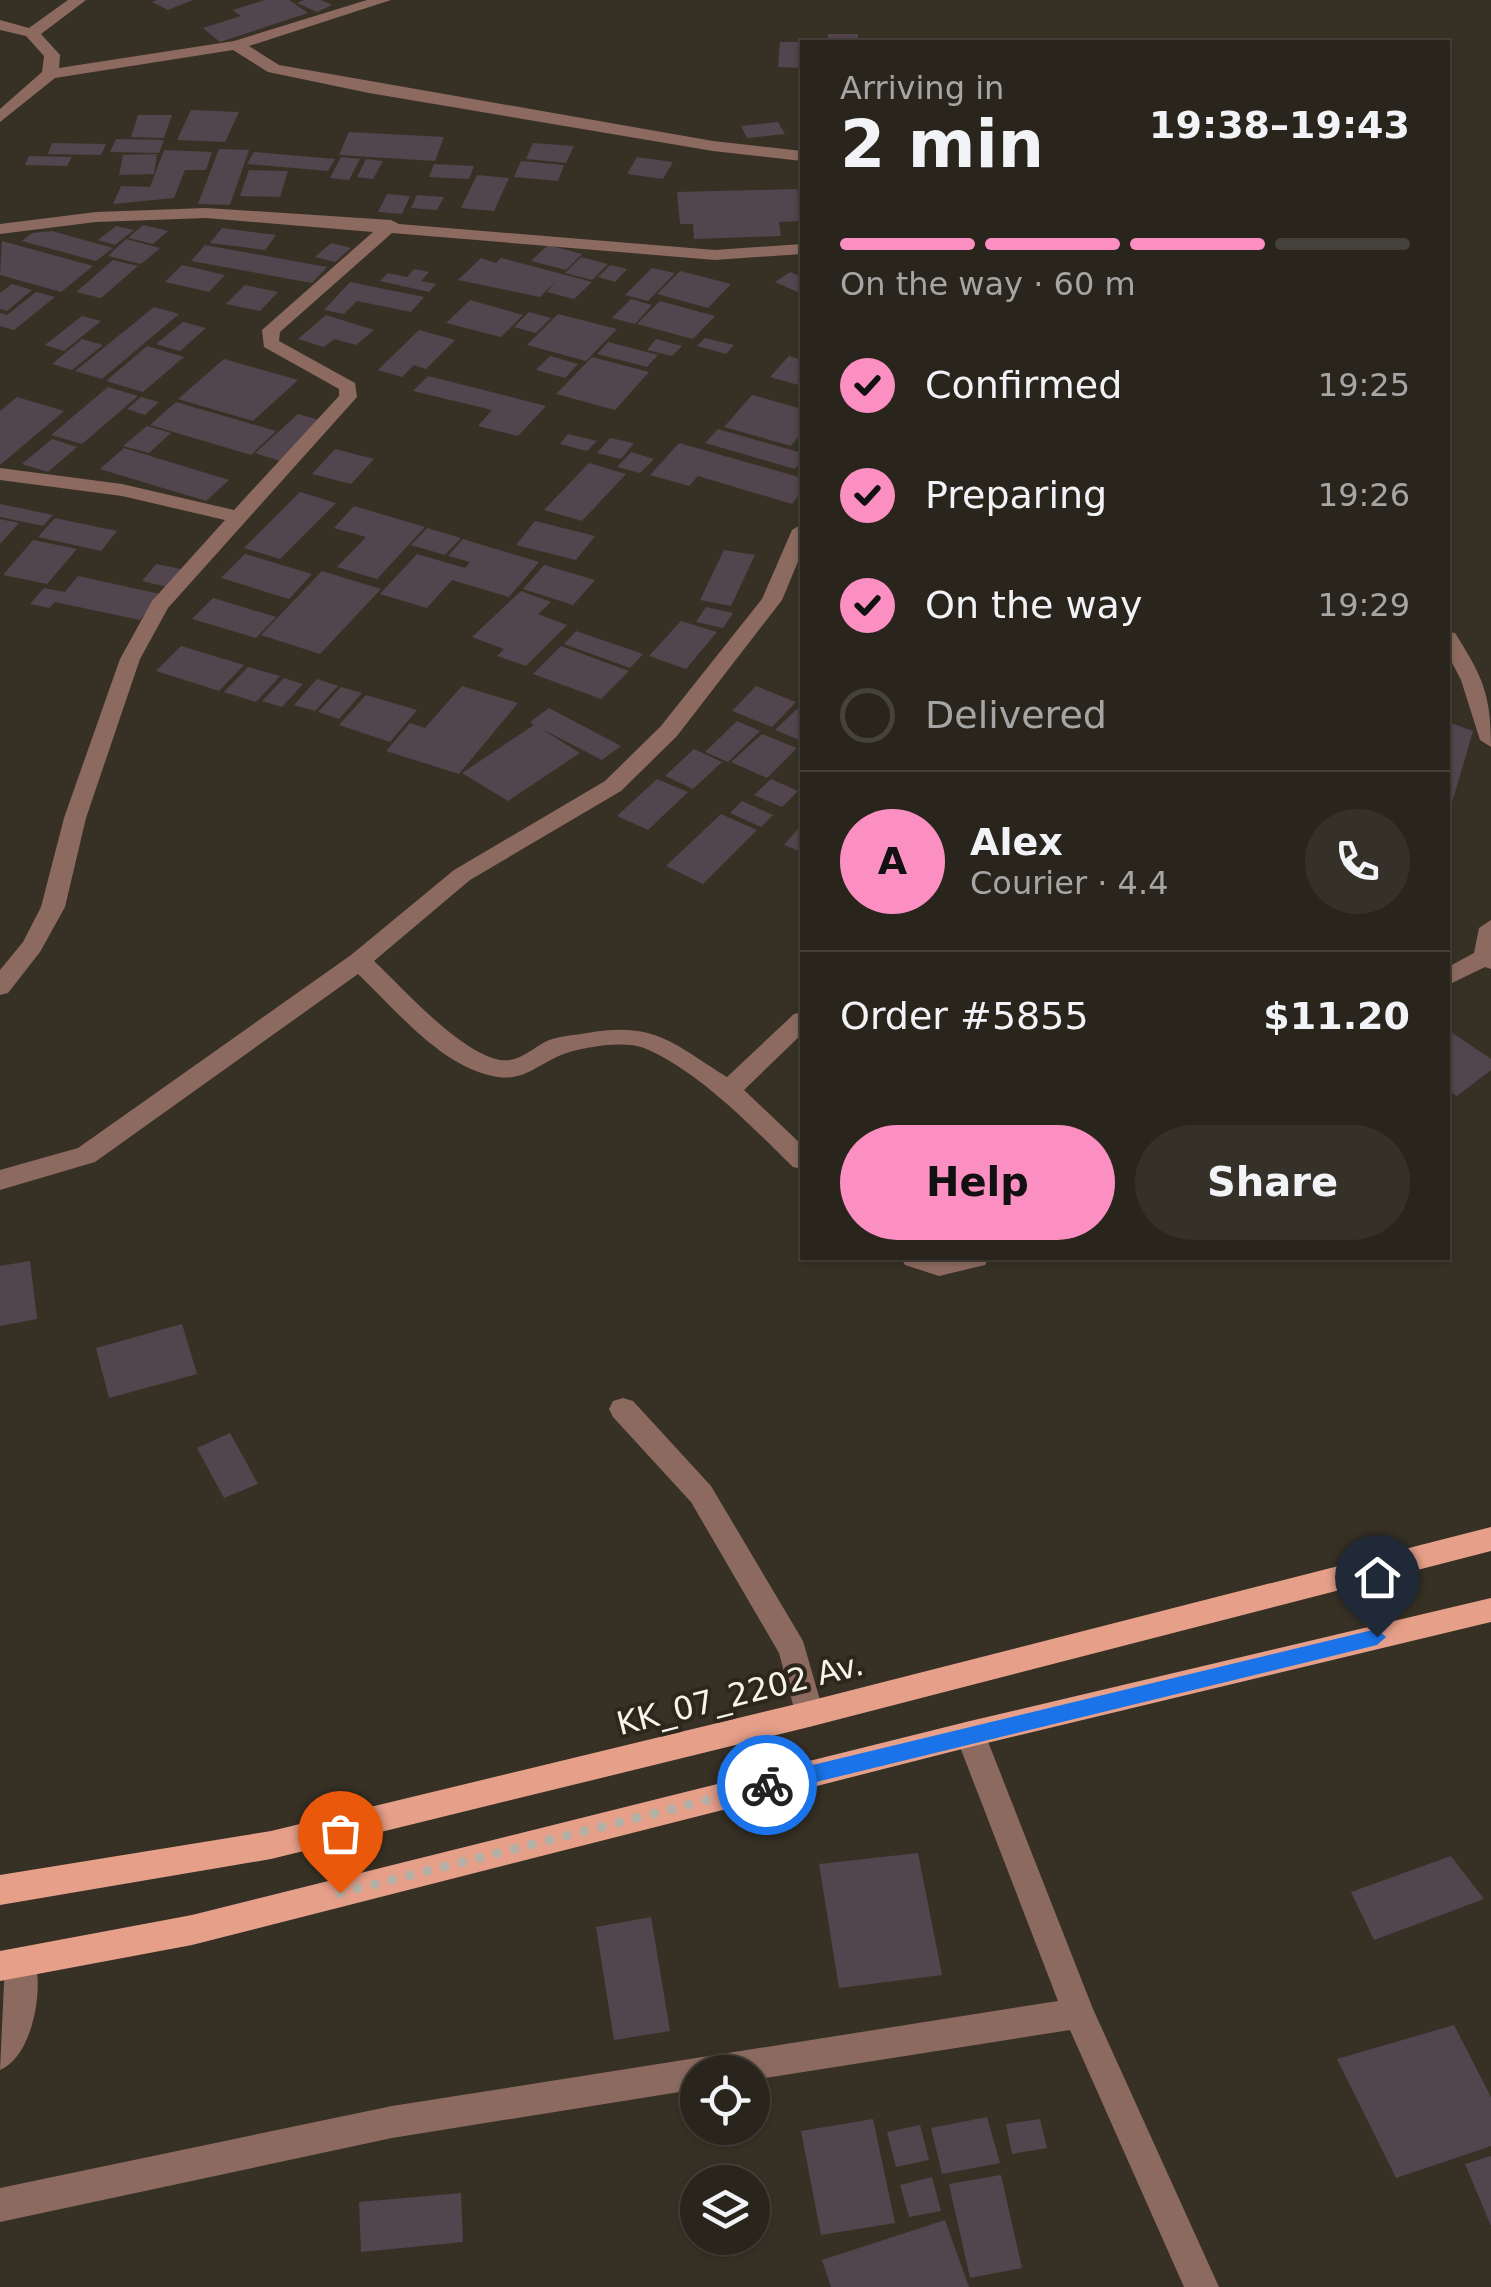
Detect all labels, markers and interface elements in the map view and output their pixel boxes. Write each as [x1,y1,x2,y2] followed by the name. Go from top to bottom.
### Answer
[840,69,1004,107] text: Arriving in
[1149,103,1410,147] text: 19:38–19:43
[840,107,1044,182] text: 2 min
[840,265,1136,303] text: On the way · 60 m
[840,358,895,413] icon: check
[925,363,1122,407] text: Confirmed
[1318,366,1410,404] text: 19:25
[840,468,895,523] icon: check
[925,473,1107,517] text: Preparing
[1318,476,1410,514] text: 19:26
[840,578,895,633] icon: check
[925,583,1142,627] text: On the way
[1318,586,1410,624] text: 19:29
[925,693,1107,737] text: Delivered
[1305,809,1410,914] button: phone
[970,820,1063,864] text: Alex
[878,839,907,883] text: A
[970,864,1169,902] text: Courier · 4.4
[840,994,1089,1038] text: Order #5855
[1263,994,1410,1038] text: $11.20
[840,1125,1115,1240] button: Help
[1135,1125,1410,1240] button: Share
[1335,1535,1420,1638] pin
[1350,1550,1405,1605] icon: home
[613,1645,867,1743] street label: KK_07_2202 Av.
[717,1735,817,1835] courier
[740,1758,795,1813] icon: bike
[298,1791,383,1894] pin
[313,1806,368,1861] icon: bag
[680,2055,770,2255] map controls
[680,2055,770,2145] button: locate
[680,2165,770,2255] button: layers

